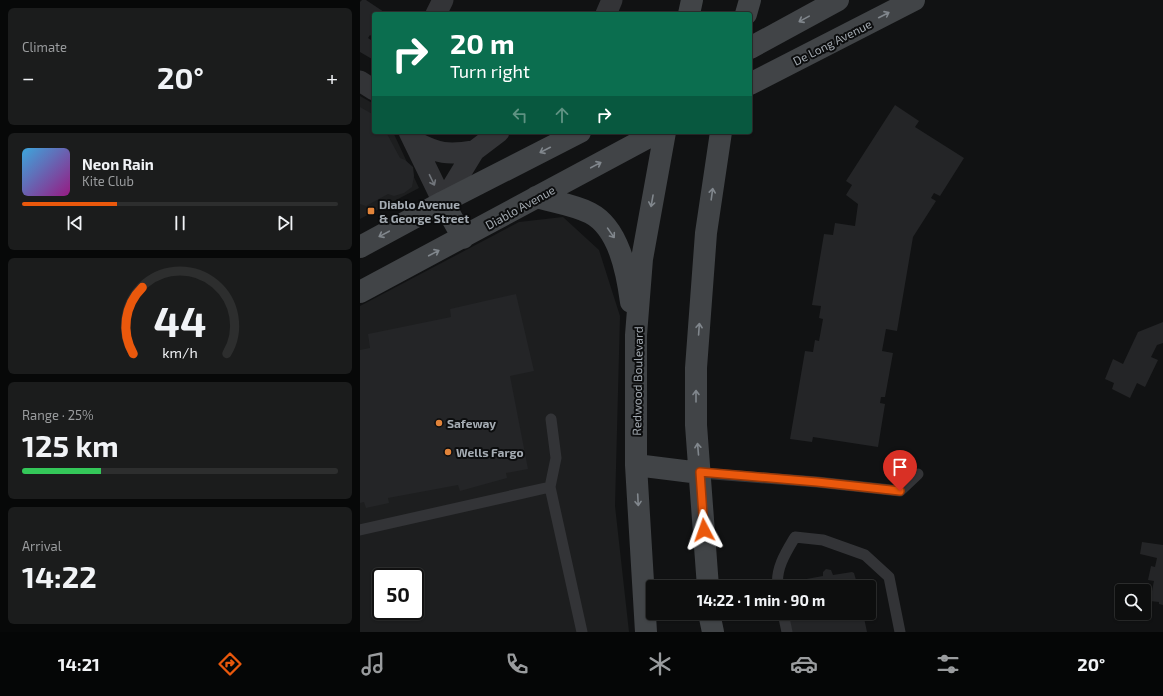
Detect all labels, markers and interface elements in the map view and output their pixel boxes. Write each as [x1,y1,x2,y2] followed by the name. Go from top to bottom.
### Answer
[878,11,890,18] one-way arrow
[798,15,810,23] one-way arrow
[790,16,874,68] street label: De Long Avenue
[450,26,515,60] text: 20 m
[384,28,436,80] icon: right
[22,39,67,55] text: Climate
[157,59,204,95] text: 20°
[450,60,530,82] text: Turn right
[22,64,35,90] text: −
[326,64,338,90] text: +
[509,104,531,126] icon: left
[551,104,573,126] icon: ahead
[593,104,615,126] icon: right
[540,147,552,154] one-way arrow
[82,155,154,173] text: Neon Rain
[589,161,601,169] one-way arrow
[82,173,134,189] text: Kite Club
[429,173,436,185] one-way arrow
[483,182,557,232] street label: Diablo Avenue
[708,188,716,201] one-way arrow
[648,194,656,207] one-way arrow
[379,197,469,225] place label: Diablo Avenue & George Street
[366,206,376,216] marker: Diablo Avenue & George Street
[64,212,86,234] icon: previous
[169,212,191,234] icon: pause
[274,212,296,234] icon: next
[607,227,615,238] one-way arrow
[378,230,390,238] one-way arrow
[428,249,440,256] one-way arrow
[154,295,206,345] text: 44
[695,323,702,336] one-way arrow
[629,326,645,436] street label: Redwood Boulevard
[162,344,198,361] text: km/h
[692,390,700,403] one-way arrow
[22,407,94,423] text: Range · 25%
[447,416,496,431] place label: Safeway
[434,418,444,428] marker: Safeway
[22,427,119,463] text: 125 km
[695,443,702,456] one-way arrow
[456,445,523,459] place label: Wells Fargo
[443,447,453,457] marker: Wells Fargo
[883,450,917,491] pin
[889,456,911,478] icon: arrive
[634,493,642,506] one-way arrow
[683,509,725,551] position arrow
[22,538,62,554] text: Arrival
[22,558,97,594] text: 14:22
[372,568,424,620] speed limit sign: 50
[1115,584,1151,620] map controls
[1115,584,1151,620] button: search
[697,591,825,609] text: 14:22 · 1 min · 90 m
[216,650,244,678] icon: directions
[359,650,387,678] icon: music
[503,650,531,678] icon: phone
[646,650,674,678] icon: climate
[790,650,818,678] icon: car
[934,650,962,678] icon: filters
[58,653,100,675] text: 14:21
[1077,653,1105,675] text: 20°

